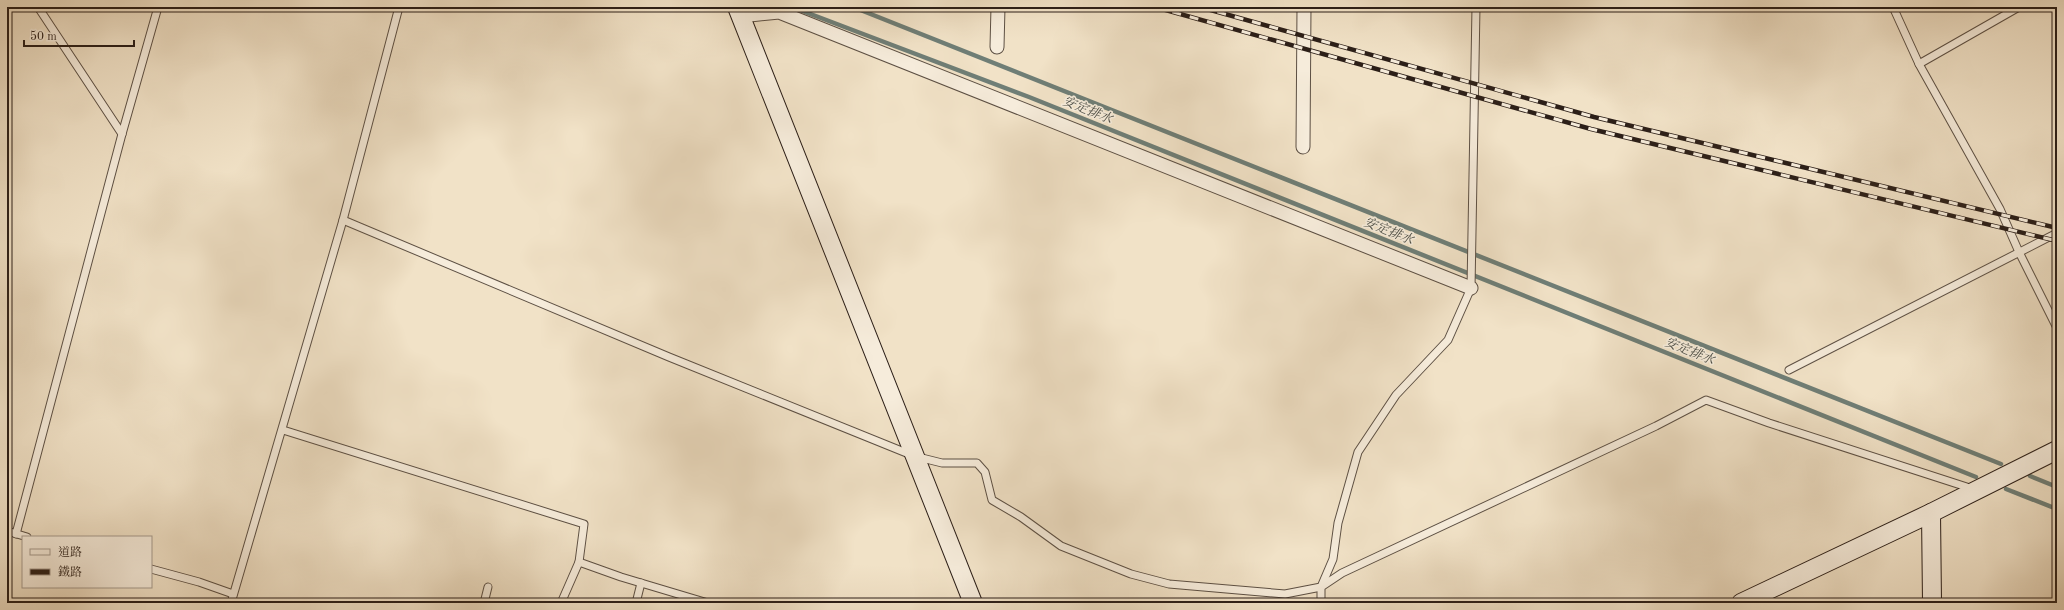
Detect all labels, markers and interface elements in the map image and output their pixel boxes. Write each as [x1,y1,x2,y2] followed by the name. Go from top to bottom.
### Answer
[24,22,134,48] scale bar
[30,30,57,43] text: 50 m
[1061,94,1116,127] water label: 安定排水
[1362,215,1417,248] water label: 安定排水
[1663,335,1718,368] water label: 安定排水
[22,536,152,588] legend
[58,545,82,559] text: 道路
[58,565,82,579] text: 鐵路

